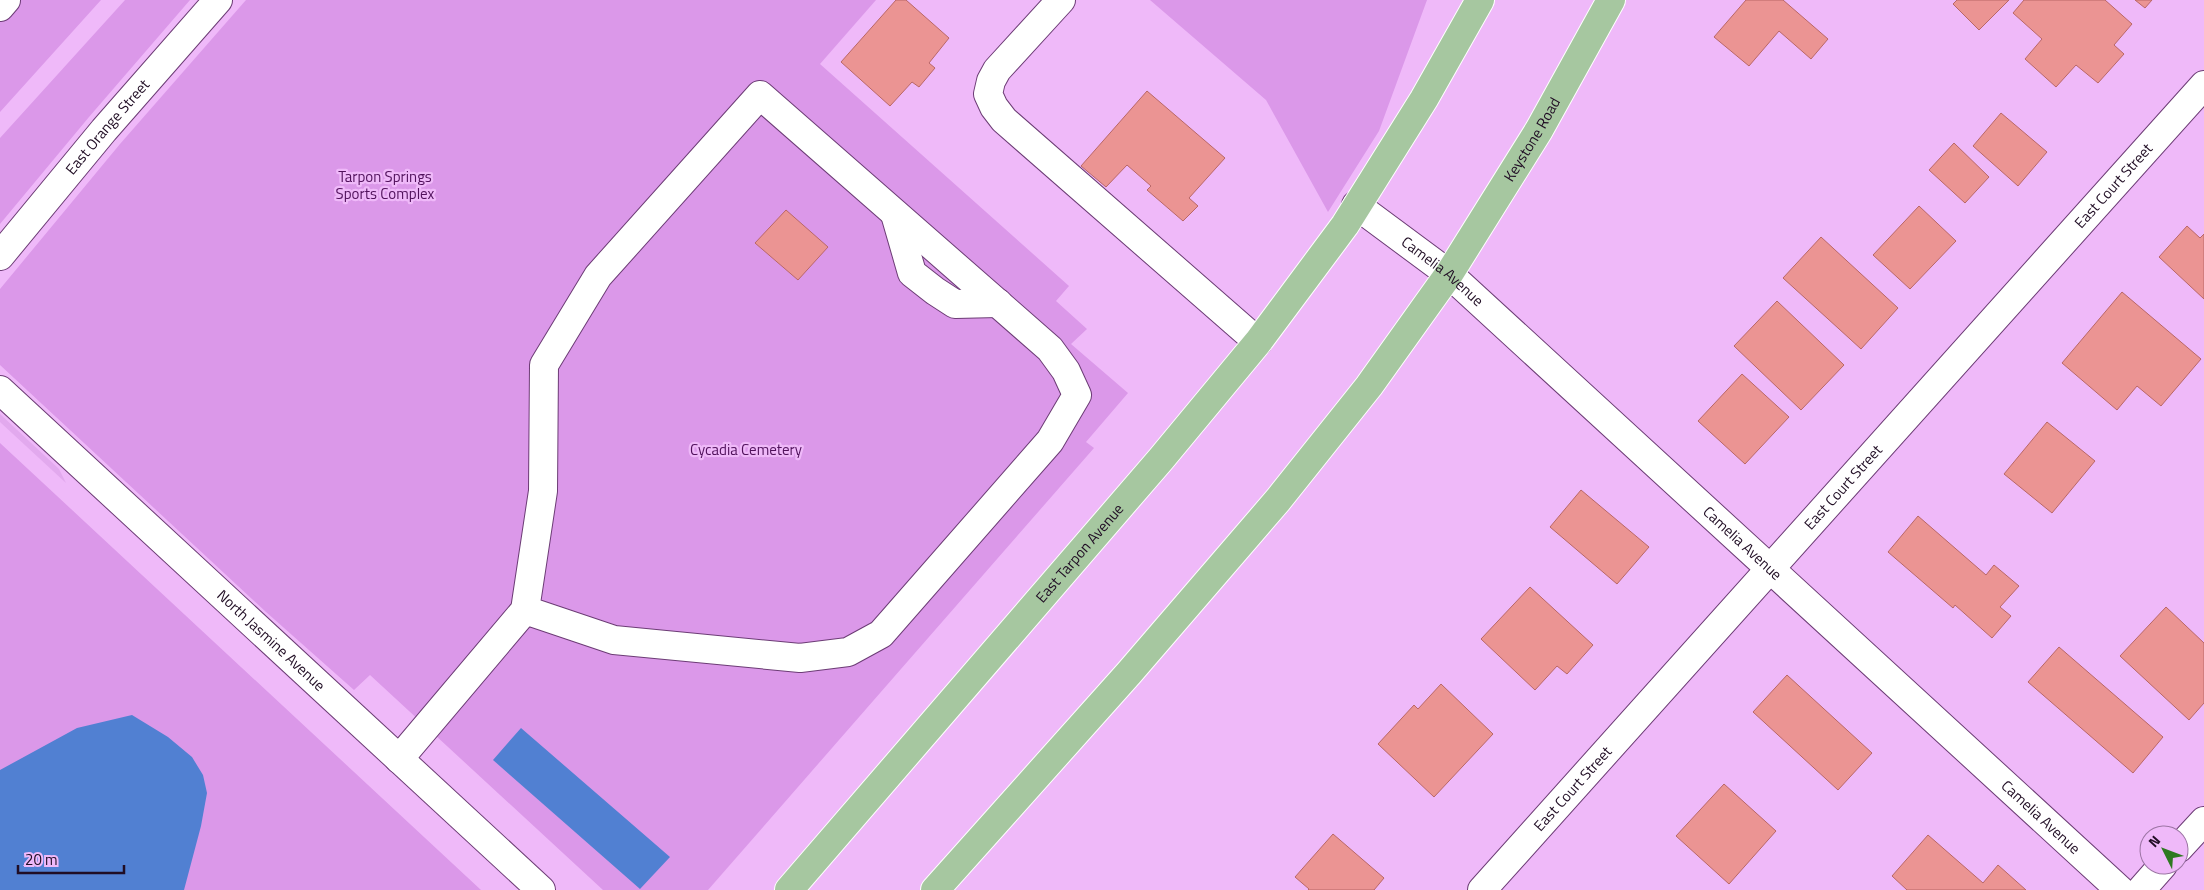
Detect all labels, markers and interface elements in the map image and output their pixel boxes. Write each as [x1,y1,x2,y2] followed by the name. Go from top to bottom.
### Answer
[60,73,155,179] street label: East Orange Street
[1498,93,1566,186] street label: Keystone Road
[2069,137,2158,233] street label: East Court Street
[336,165,435,205] park label: Tarpon Springs Sports Complex
[1397,230,1489,311] street label: Camelia Avenue
[690,438,802,461] park label: Cycadia Cemetery
[1798,439,1888,535] street label: East Court Street
[1030,498,1129,608] street label: East Tarpon Avenue
[1698,501,1787,585] street label: Camelia Avenue
[212,584,331,696] street label: North Jasmine Avenue
[1528,740,1617,836] street label: East Court Street
[1996,774,2086,859] street label: Camelia Avenue
[2139,825,2189,875] north arrow
[2143,830,2165,852] text: N
[18,842,124,874] scale bar
[25,848,58,871] text: 20 m

